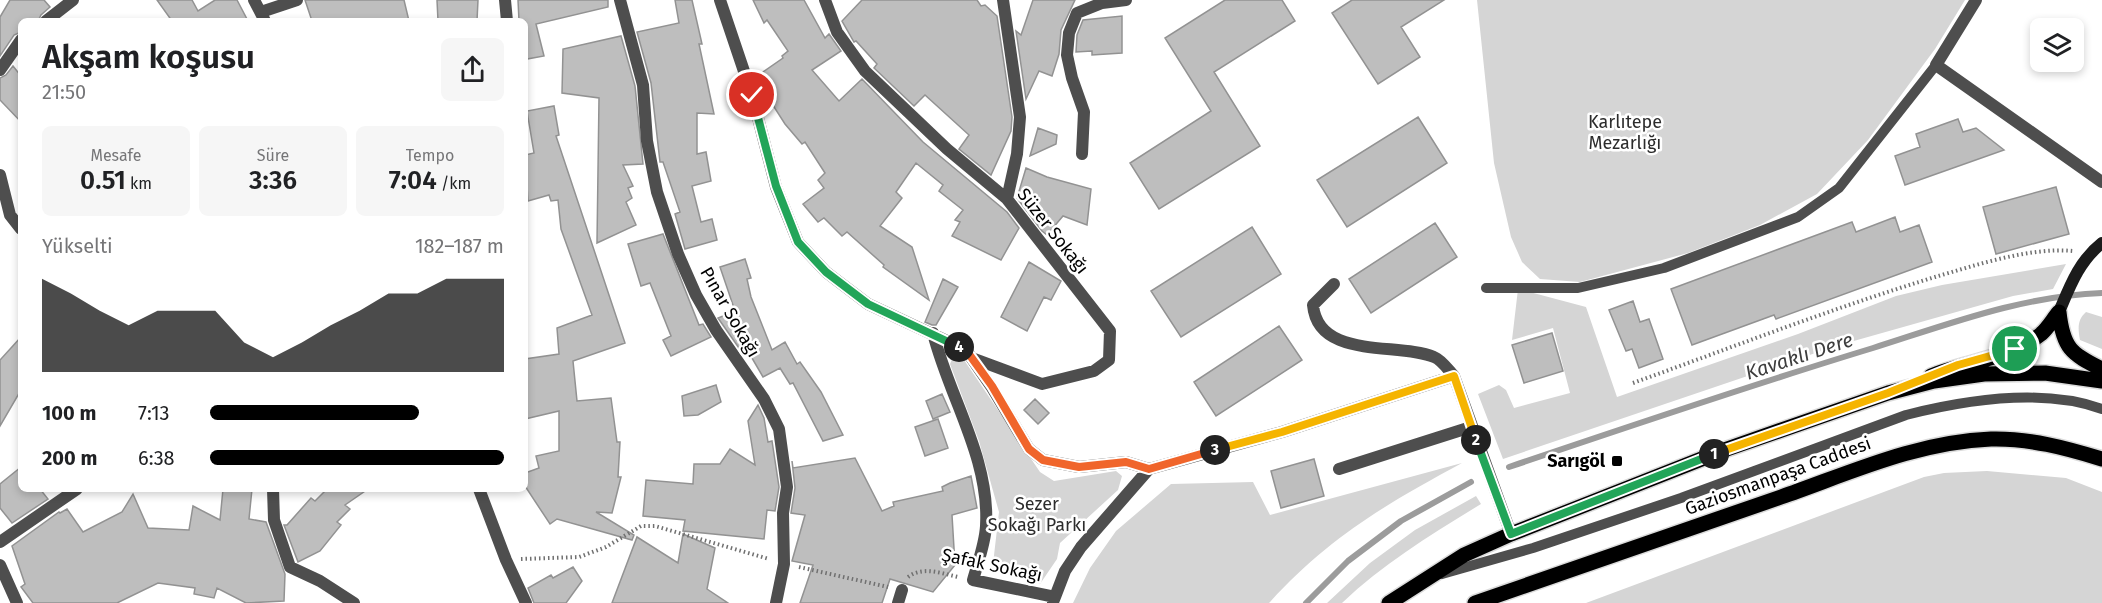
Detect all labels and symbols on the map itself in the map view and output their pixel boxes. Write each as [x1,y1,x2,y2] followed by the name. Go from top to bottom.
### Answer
[726,69,777,120] pin
[1588,111,1662,154] park label: Karlıtepe Mezarlığı
[1013,184,1093,278] street label: Süzer Sokağı
[695,263,765,361] street label: Pınar Sokağı
[1989,323,2040,374] pin
[1742,327,1856,385] water label: Kavaklı Dere
[944,332,974,362] pin: 4
[1461,425,1491,455] pin: 2
[1682,432,1874,520] street label: Gaziosmanpaşa Caddesi
[1200,435,1230,465] pin: 3
[1699,439,1729,469] pin: 1
[1547,450,1606,472] place label: Sarıgöl
[1610,454,1624,468] marker: Sarıgöl
[988,493,1086,536] park label: Sezer Sokağı Parkı
[940,544,1044,586] street label: Şafak Sokağı

